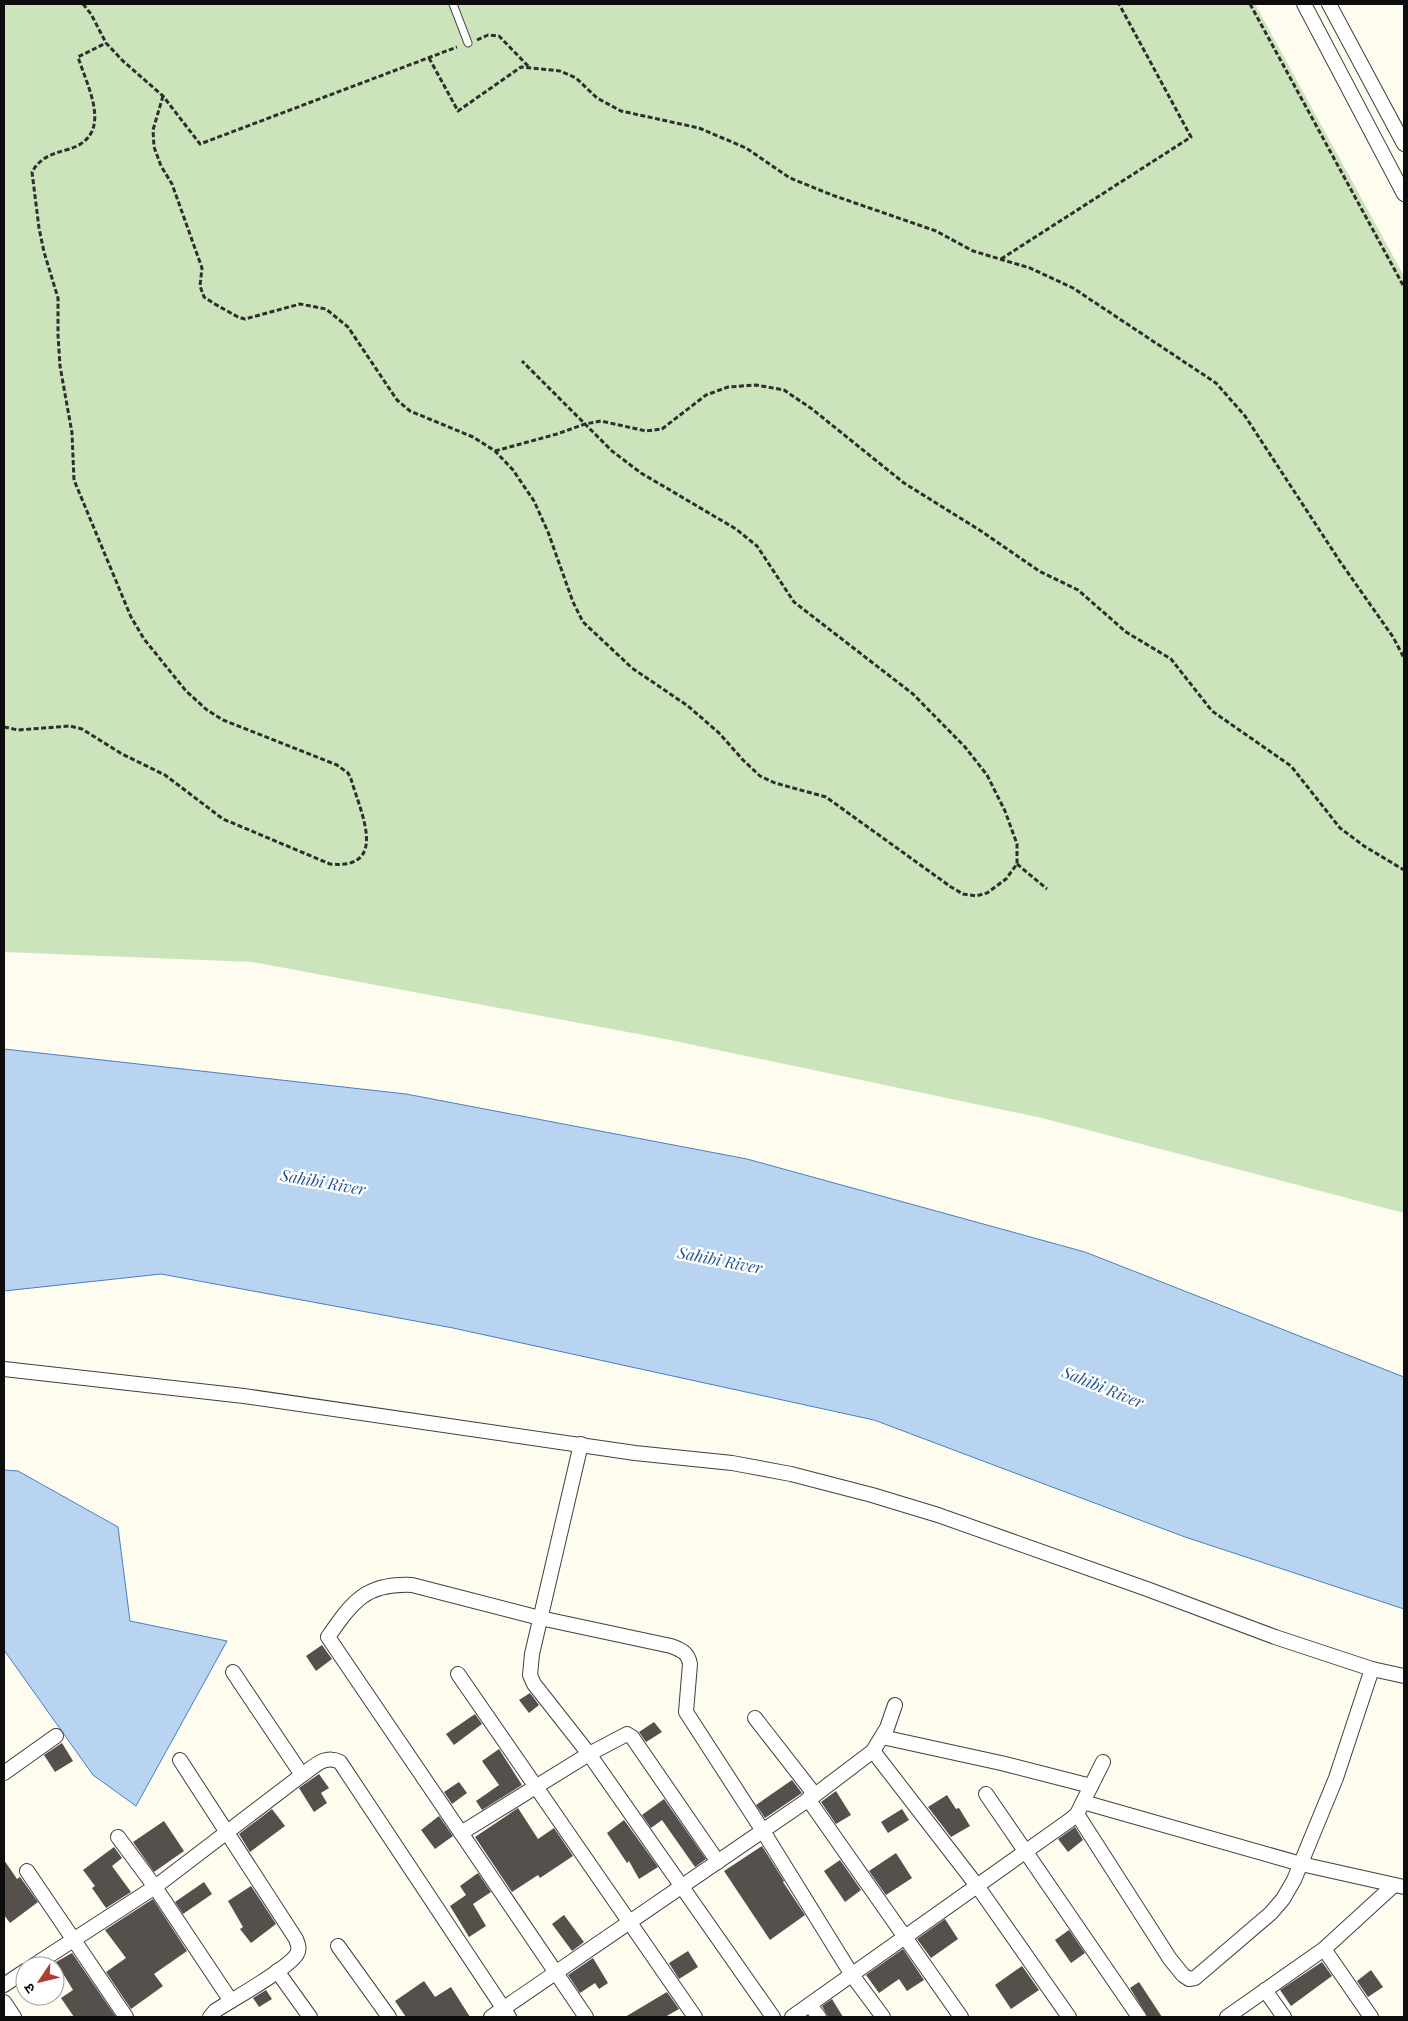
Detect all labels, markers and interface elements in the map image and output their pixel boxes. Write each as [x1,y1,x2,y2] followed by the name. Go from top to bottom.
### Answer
[278,1164,368,1199] water label: Sahibi River
[675,1241,765,1278] water label: Sahibi River
[1059,1360,1148,1413] water label: Sahibi River
[15,1956,65,2006] north arrow
[18,1979,39,1998] text: उ

